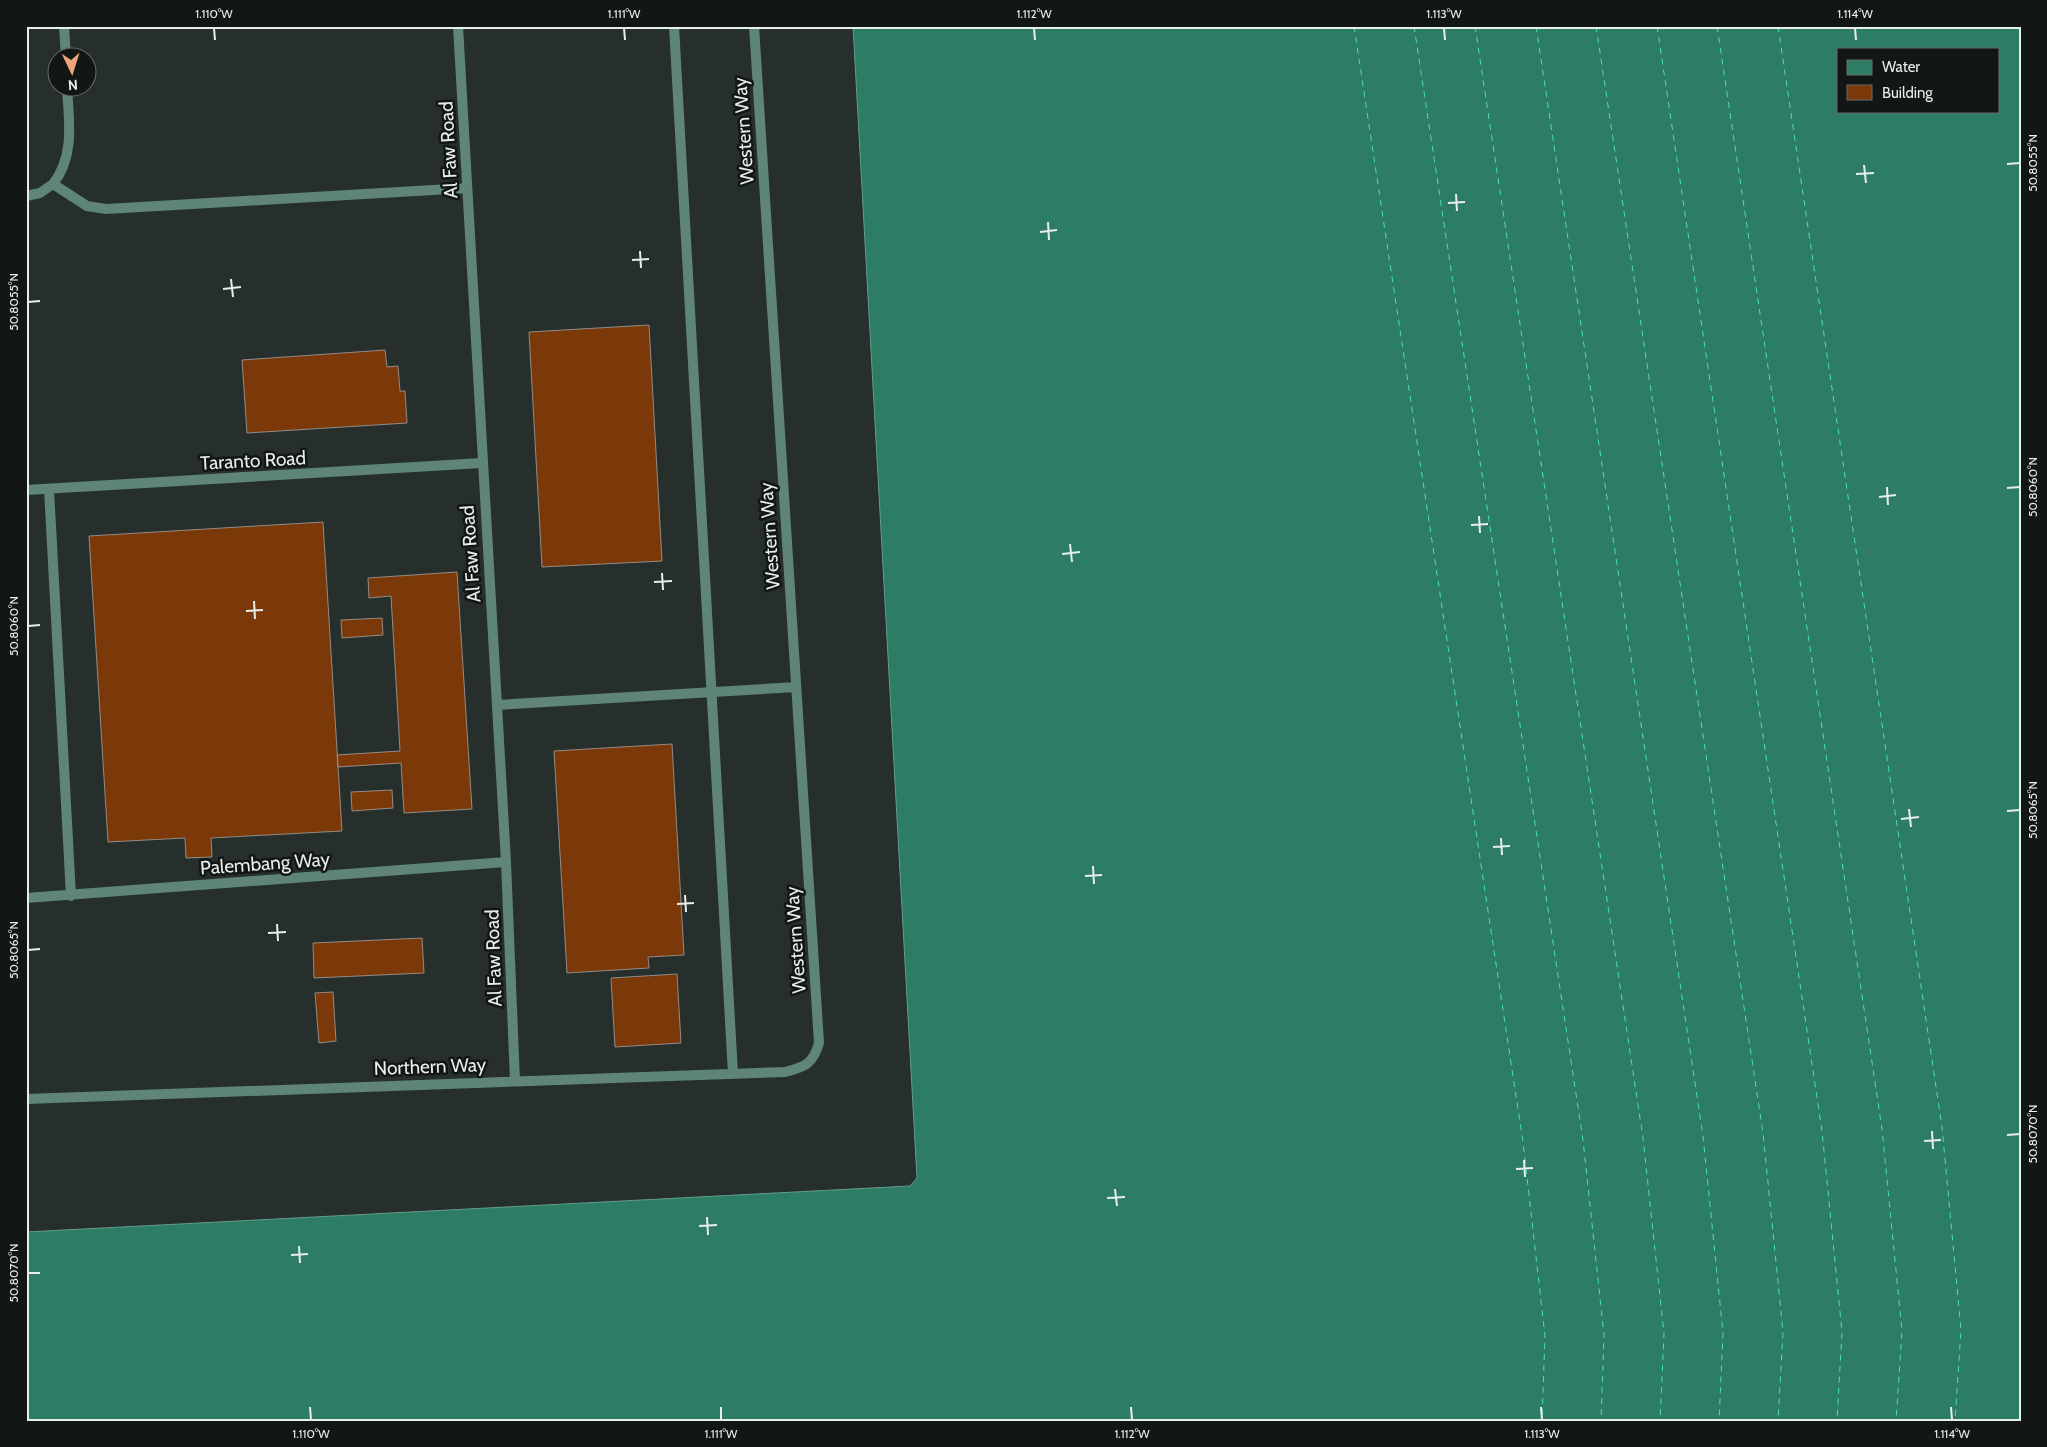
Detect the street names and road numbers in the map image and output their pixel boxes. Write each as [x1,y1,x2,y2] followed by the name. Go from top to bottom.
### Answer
[728,76,759,185] street label: Western Way
[434,101,463,199] street label: Al Faw Road
[200,446,306,475] street label: Taranto Road
[754,481,785,590] street label: Western Way
[456,505,485,603] street label: Al Faw Road
[199,847,331,880] street label: Palembang Way
[780,885,811,994] street label: Western Way
[480,909,507,1007] street label: Al Faw Road
[373,1053,487,1080] street label: Northern Way

